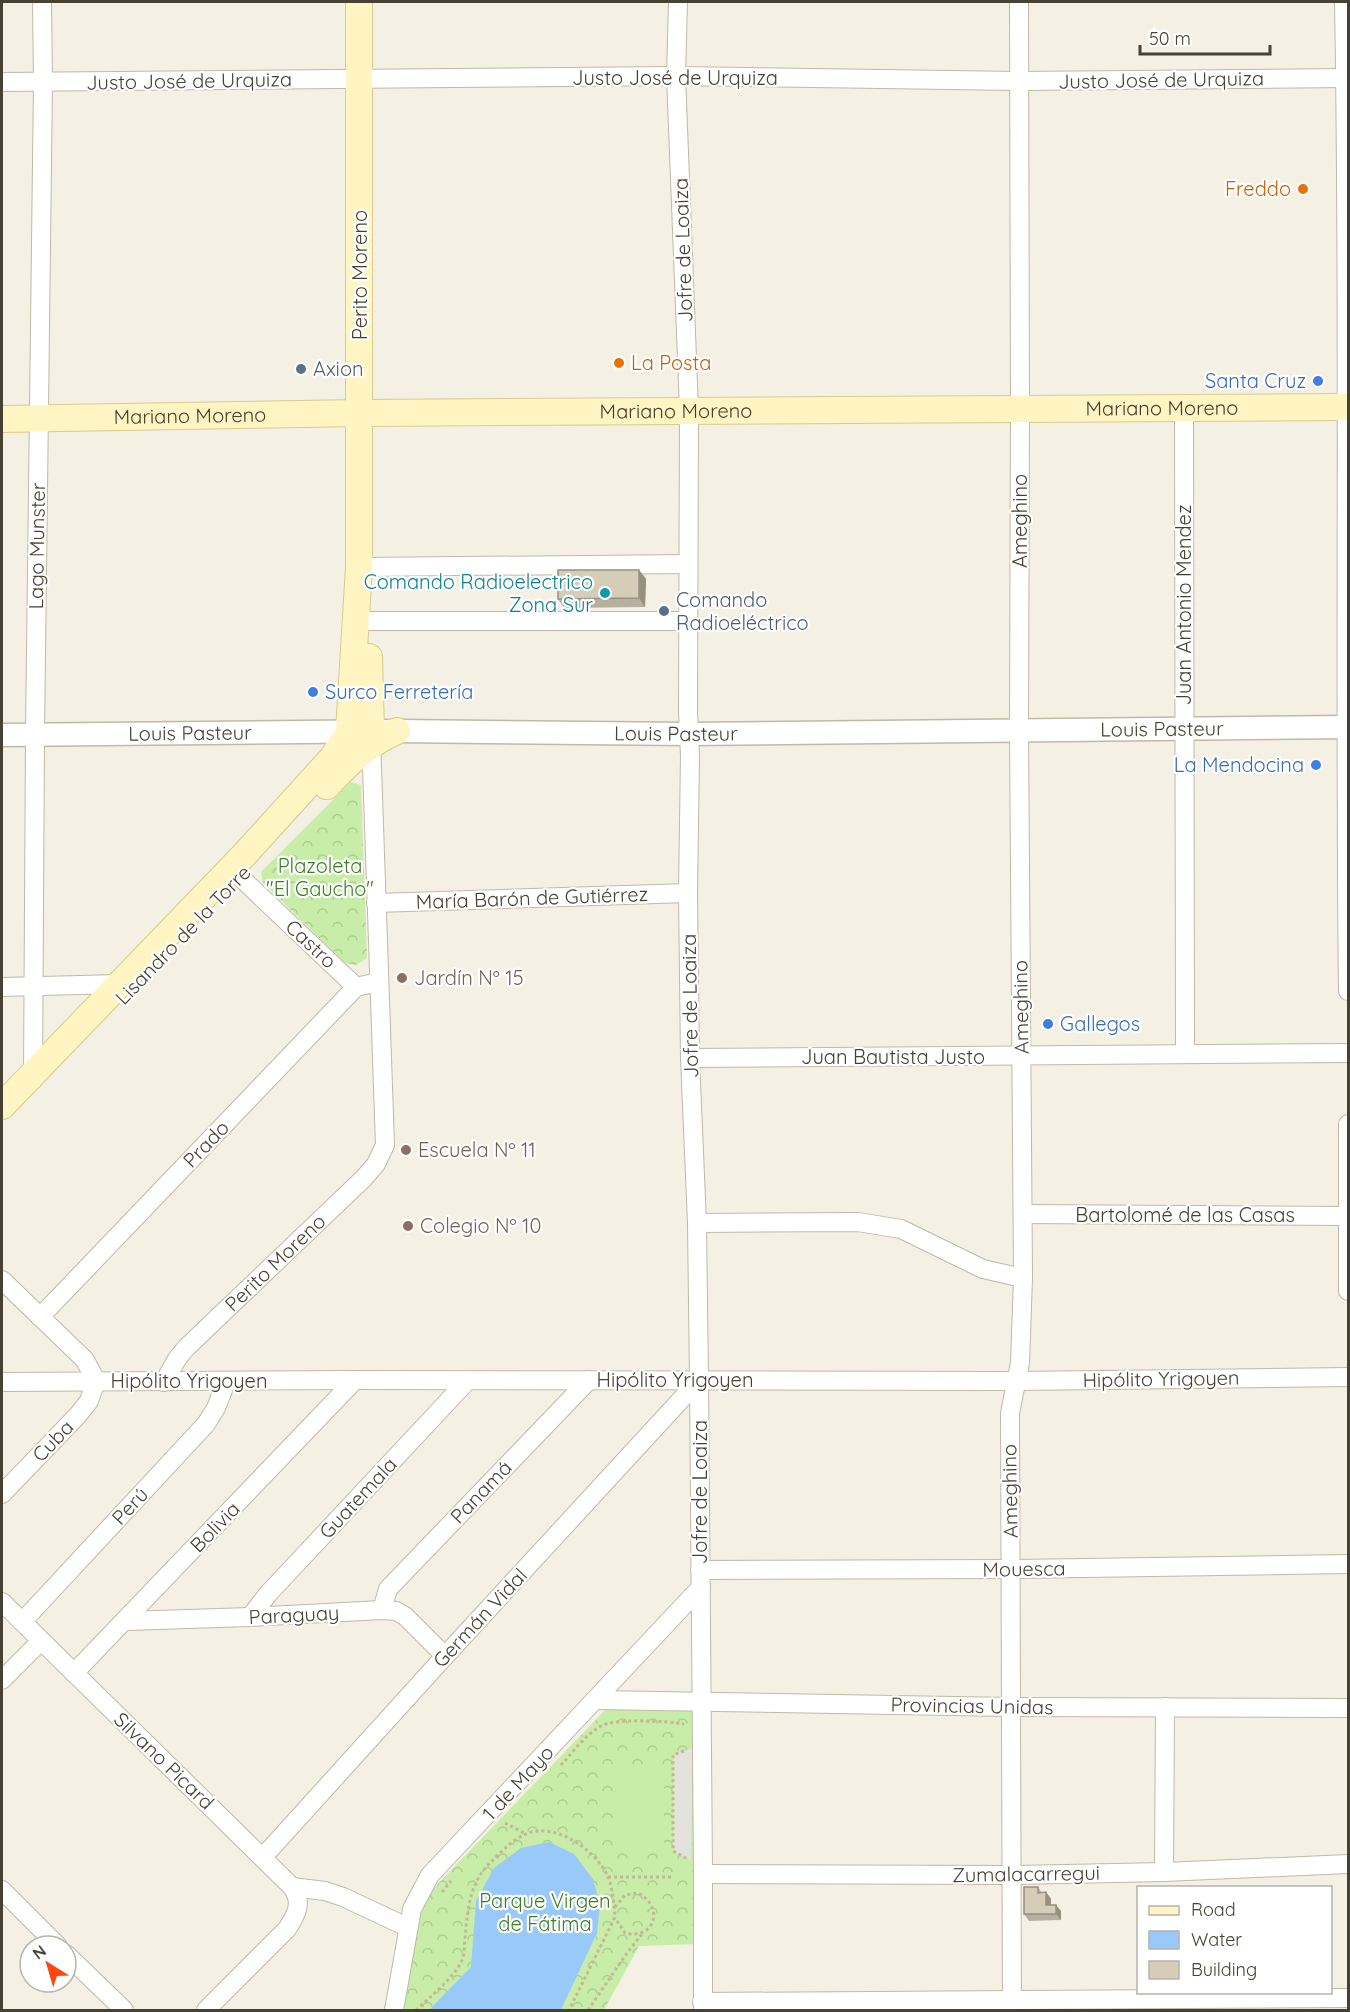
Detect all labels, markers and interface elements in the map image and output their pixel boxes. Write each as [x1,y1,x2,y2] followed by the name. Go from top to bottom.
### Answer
[1140,18,1270,56] scale bar
[1149,27,1191,50] text: 50 m
[572,65,778,90] street label: Justo José de Urquiza
[1058,65,1264,94] street label: Justo José de Urquiza
[86,66,292,95] street label: Justo José de Urquiza
[1225,176,1291,201] place label: Freddo
[667,177,698,323] street label: Jofre de Loaiza
[1296,182,1310,196] marker: Freddo
[347,210,372,340] street label: Perito Moreno
[631,350,711,375] place label: La Posta
[313,356,364,381] place label: Axion
[612,356,626,370] marker: La Posta
[294,362,308,376] marker: Axion
[1205,368,1306,393] place label: Santa Cruz
[1311,374,1325,388] marker: Santa Cruz
[1085,395,1238,421] street label: Mariano Moreno
[599,398,752,424] street label: Mariano Moreno
[113,402,267,429] street label: Mariano Moreno
[1007,474,1032,568] street label: Ameghino
[23,482,50,610] street label: Lago Munster
[1171,505,1196,706] street label: Juan Antonio Mendez
[364,569,593,617] place label: Comando Radioelectrico Zona Sur
[598,586,612,600] marker: Comando Radioelectrico Zona Sur
[676,587,809,635] place label: Comando Radioeléctrico
[657,604,671,618] marker: Comando Radioeléctrico
[325,679,473,704] place label: Surco Ferretería
[306,685,320,699] marker: Surco Ferretería
[1100,715,1224,742] street label: Louis Pasteur
[128,719,252,746] street label: Louis Pasteur
[614,720,738,746] street label: Louis Pasteur
[1174,752,1304,777] place label: La Mendocina
[1309,758,1323,772] marker: La Mendocina
[266,853,374,901] park label: Plazoleta "El Gaucho"
[110,860,256,1010] street label: Lisandro de la Torre
[415,881,649,914] street label: María Barón de Gutiérrez
[281,914,342,973] street label: Castro
[676,934,703,1078] street label: Jofre de Loaiza
[1007,960,1034,1054] street label: Ameghino
[414,965,524,990] place label: Jardín Nº 15
[395,971,409,985] marker: Jardín Nº 15
[1060,1011,1140,1036] place label: Gallegos
[1041,1017,1055,1031] marker: Gallegos
[801,1044,985,1069] street label: Juan Bautista Justo
[177,1115,234,1172] street label: Prado
[418,1137,536,1162] place label: Escuela Nº 11
[399,1143,413,1157] marker: Escuela Nº 11
[1075,1202,1295,1227] street label: Bartolomé de las Casas
[219,1208,331,1316] street label: Perito Moreno
[420,1213,541,1238] place label: Colegio Nº 10
[401,1219,415,1233] marker: Colegio Nº 10
[1082,1365,1240,1392] street label: Hipólito Yrigoyen
[597,1367,753,1392] street label: Hipólito Yrigoyen
[111,1368,267,1393] street label: Hipólito Yrigoyen
[27,1414,79,1467] street label: Cuba
[687,1420,712,1564] street label: Jofre de Loaiza
[996,1444,1023,1538] street label: Ameghino
[314,1452,402,1544] street label: Guatemala
[445,1455,517,1528] street label: Panamá
[106,1482,153,1530] street label: Perú
[184,1496,245,1557] street label: Bolivia
[982,1555,1066,1582] street label: Mouesca
[427,1563,532,1673] street label: Germán Vidal
[248,1600,340,1629] street label: Paraguay
[890,1692,1054,1719] street label: Provincias Unidas
[109,1707,220,1815] street label: Silvano Picard
[477,1740,559,1825] street label: 1 de Mayo
[952,1860,1100,1887] street label: Zumalacarregui
[1137,1886,1332,1994] legend
[479,1888,611,1936] park label: Parque Virgen de Fátima
[1191,1898,1236,1921] text: Road
[1191,1928,1242,1951] text: Water
[18,1934,78,1994] north arrow
[28,1940,50,1964] text: N
[1191,1958,1257,1981] text: Building

